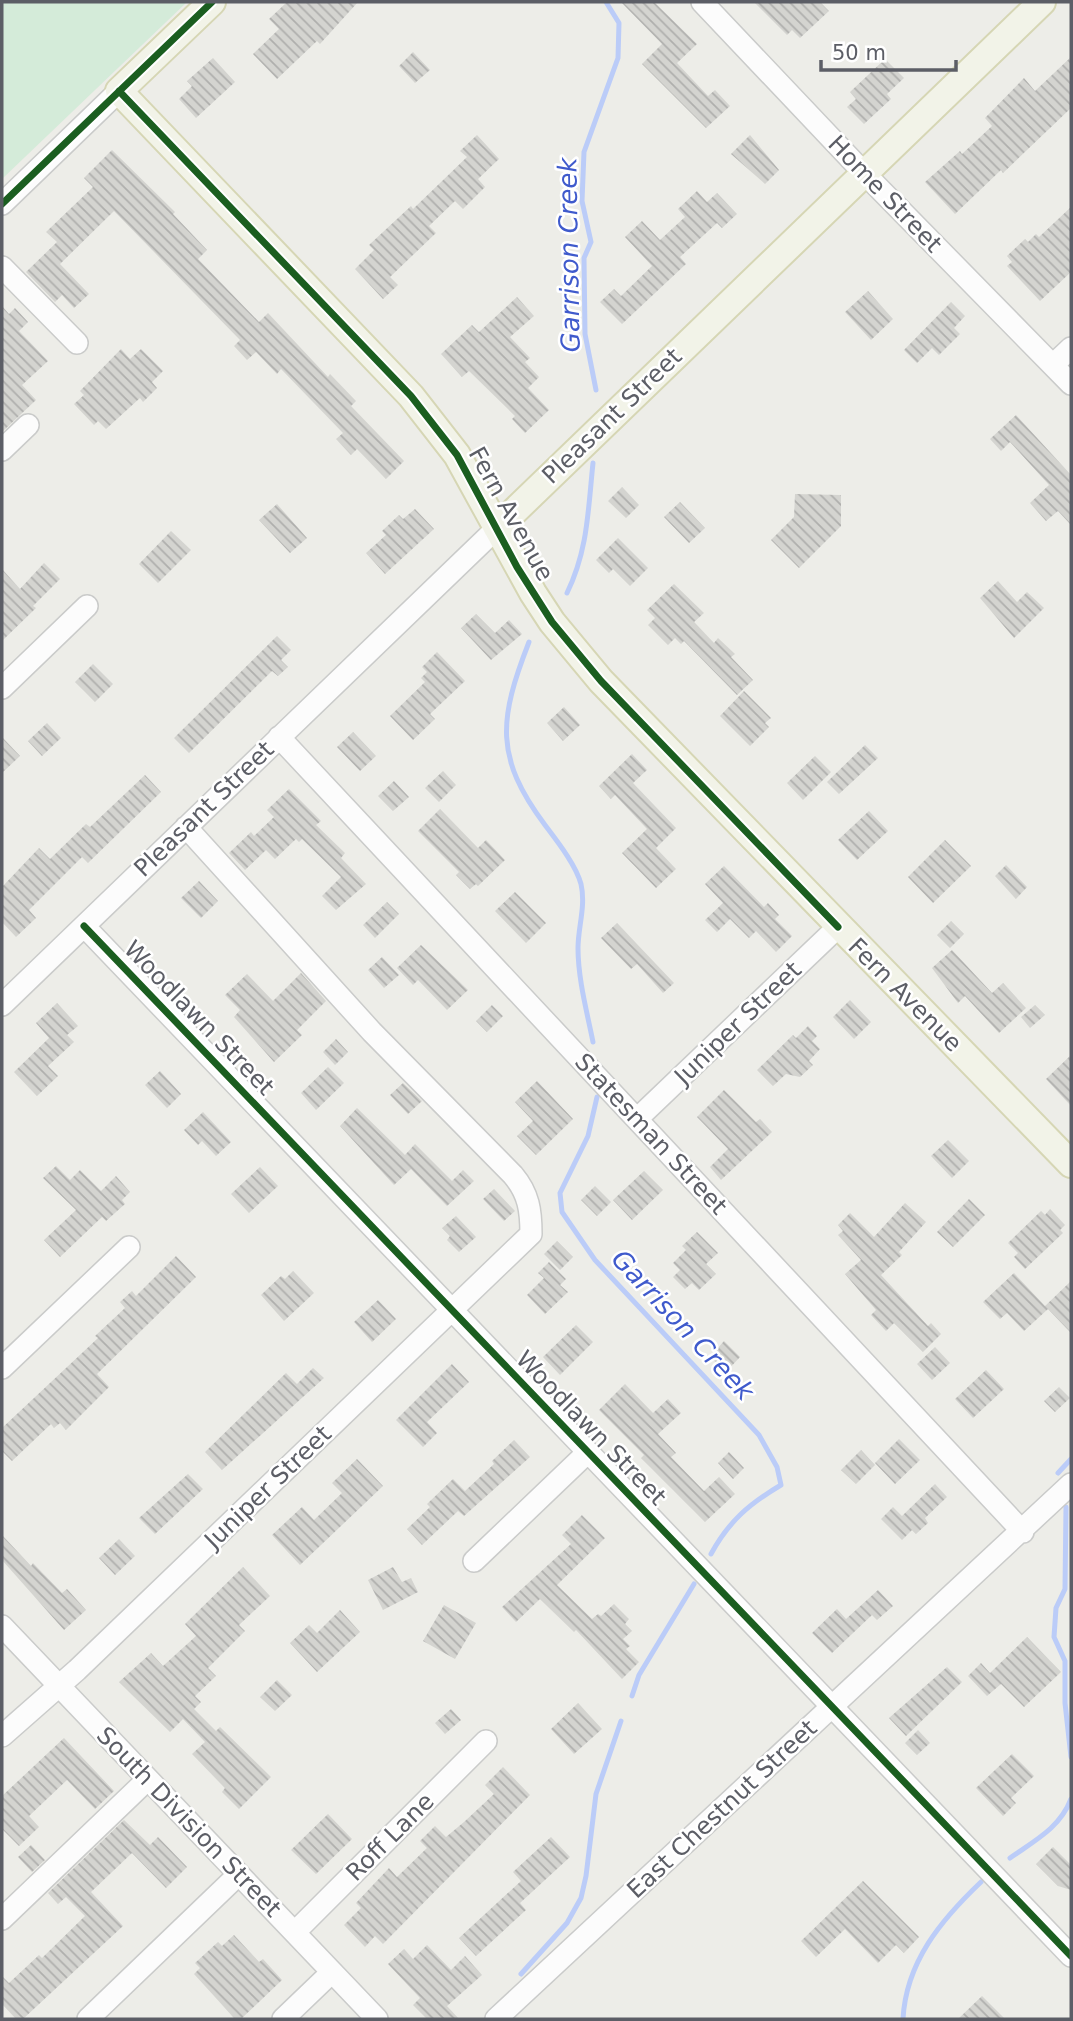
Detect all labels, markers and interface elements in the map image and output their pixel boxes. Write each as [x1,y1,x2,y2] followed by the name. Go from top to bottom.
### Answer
[821,28,956,72] scale bar
[832,41,886,65] text: 50 m
[822,130,948,258] street label: Home Street
[552,156,586,353] water label: Garrison Creek
[536,342,688,490] street label: Pleasant Street
[463,442,559,586] street label: Fern Avenue
[128,735,280,883] street label: Pleasant Street
[843,933,967,1057] street label: Fern Avenue
[118,935,280,1101] street label: Woodlawn Street
[668,956,807,1092] street label: Juniper Street
[569,1048,733,1220] street label: Statesman Street
[606,1244,761,1407] water label: Garrison Creek
[510,1345,672,1511] street label: Woodlawn Street
[198,1420,337,1556] street label: Juniper Street
[622,1714,822,1904] street label: East Chestnut Street
[91,1721,287,1923] street label: South Division Street
[340,1787,440,1887] street label: Roff Lane

